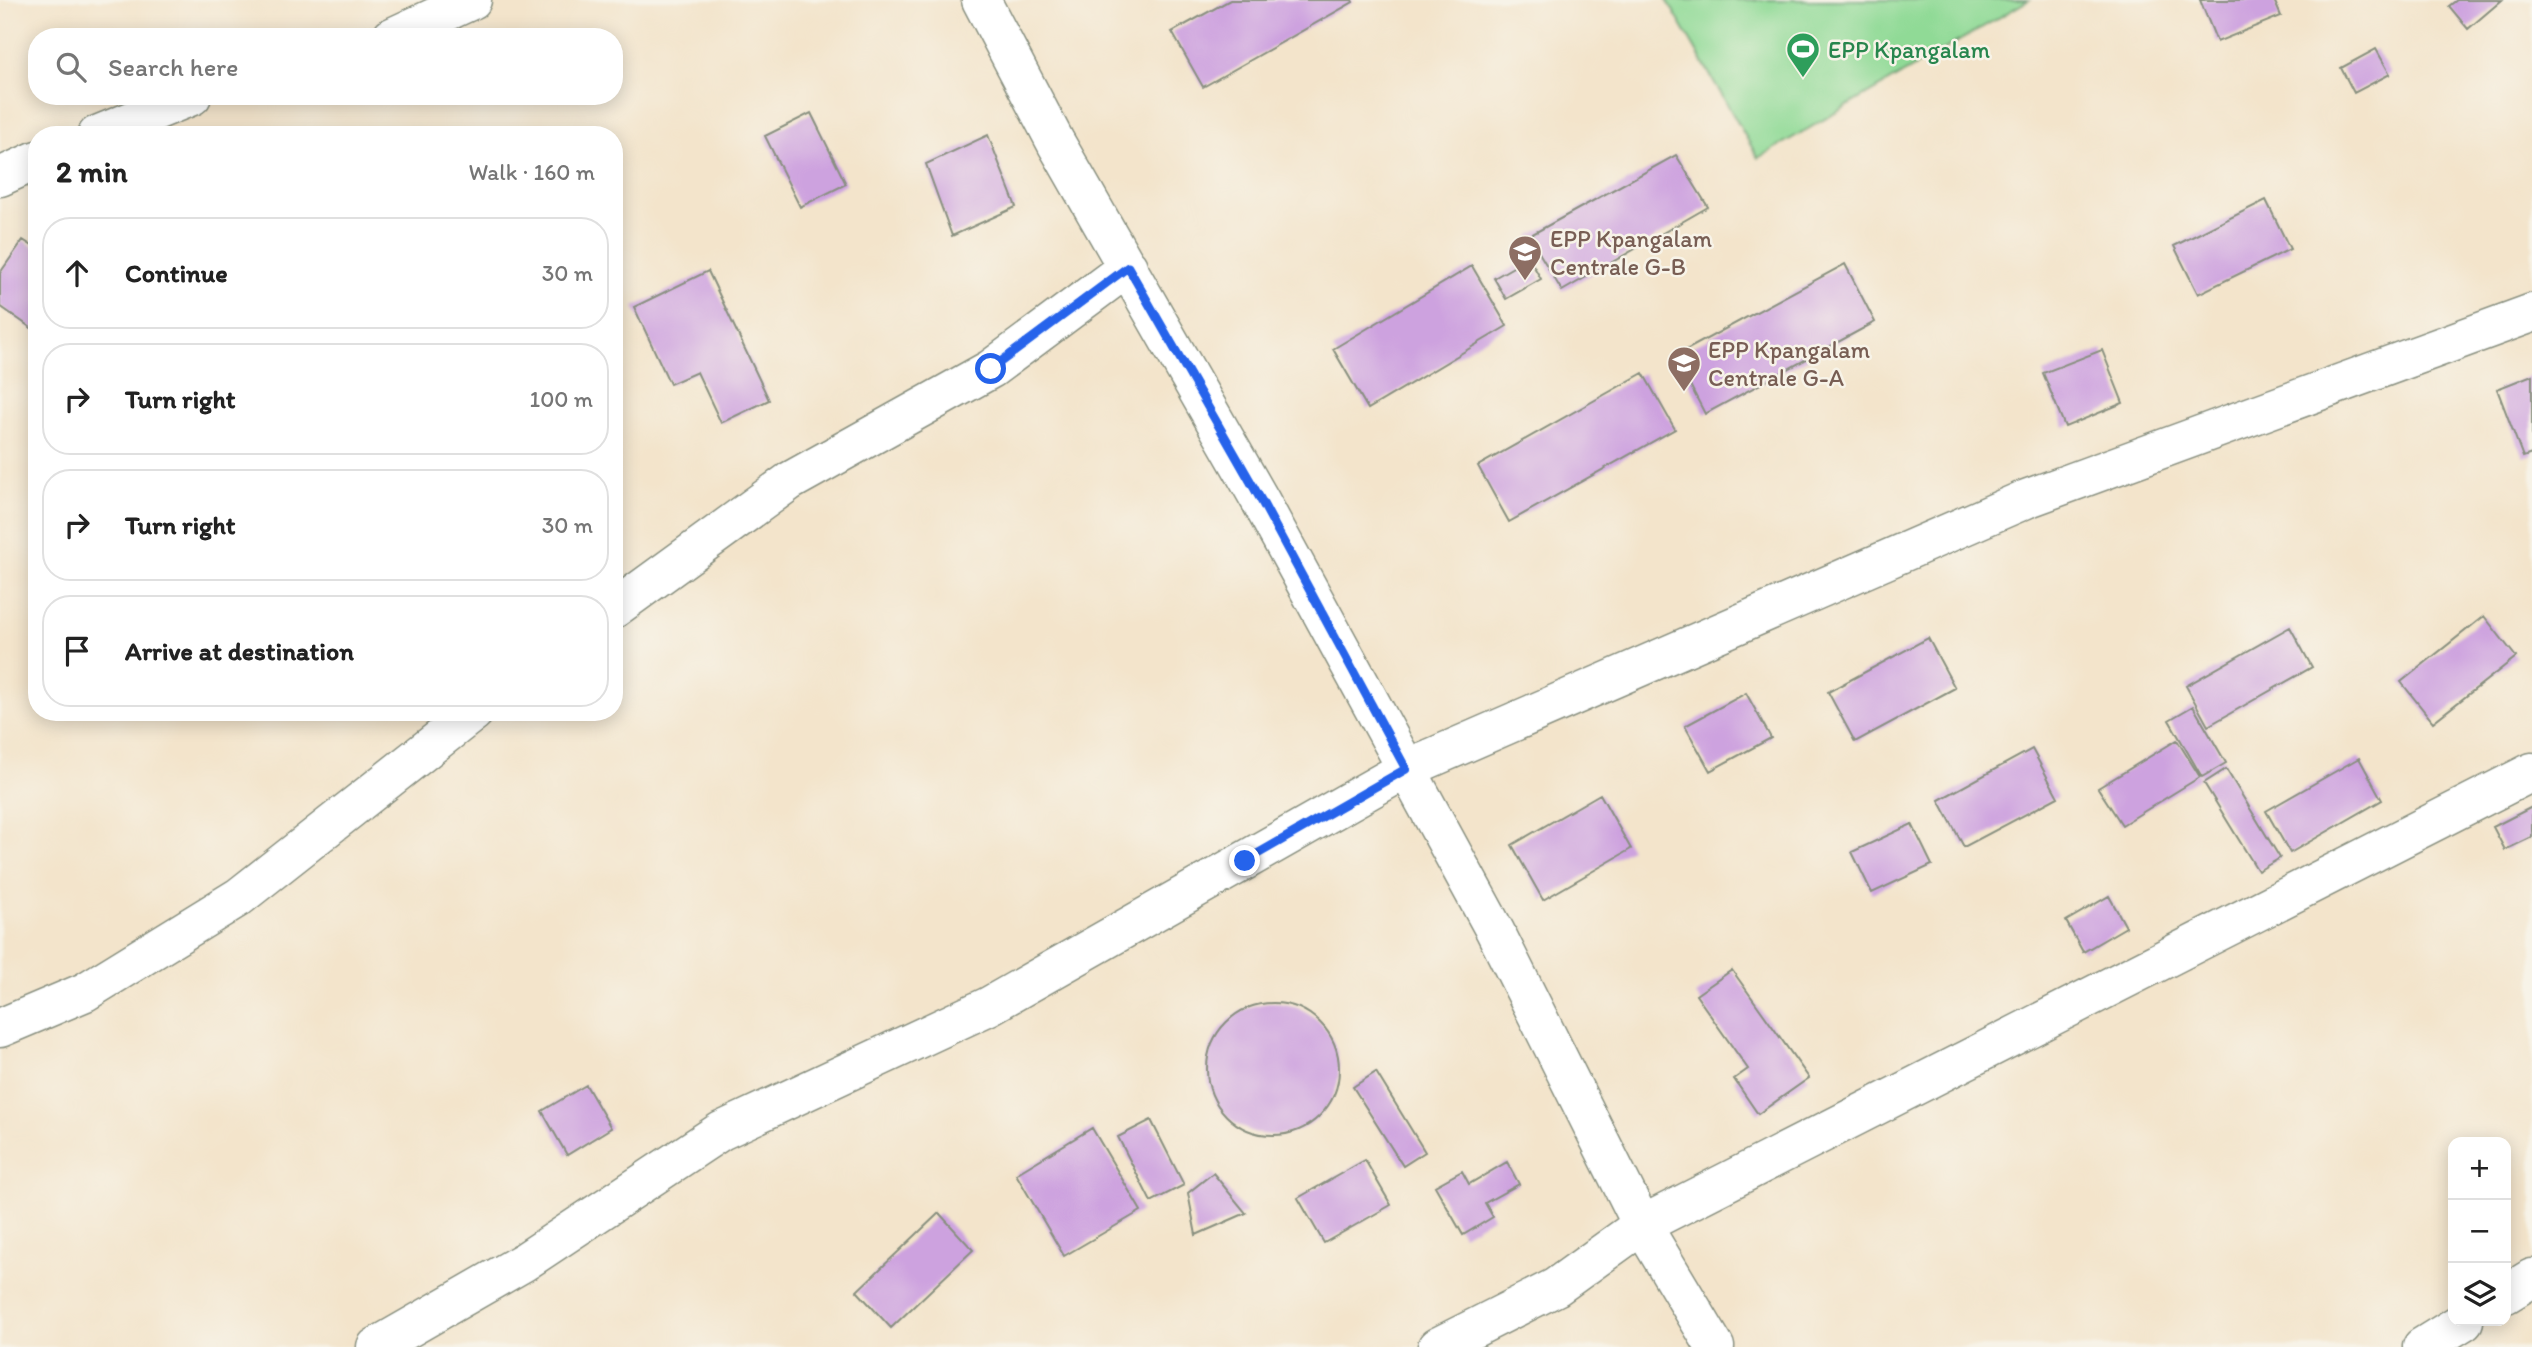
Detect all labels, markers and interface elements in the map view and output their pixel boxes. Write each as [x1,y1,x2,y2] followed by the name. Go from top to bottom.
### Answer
[28,28,623,105] search box
[1784,30,1822,79] sports icon: EPP Kpangalam
[1828,35,1990,64] place label: EPP Kpangalam
[52,48,90,86] icon: search
[108,51,238,83] text: Search here
[56,153,127,190] text: 2 min
[469,158,595,186] text: Walk · 160 m
[1550,224,1712,281] place label: EPP Kpangalam Centrale G-B
[1506,233,1544,282] school or university icon: EPP Kpangalam Centrale G-B
[58,254,96,292] icon: ahead
[125,257,228,289] text: Continue
[542,259,593,287] text: 30 m
[1708,335,1870,392] place label: EPP Kpangalam Centrale G-A
[1665,344,1703,393] school or university icon: EPP Kpangalam Centrale G-A
[975,353,1006,384] route start
[58,380,96,418] icon: right
[125,383,236,415] text: Turn right
[529,385,593,413] text: 100 m
[58,506,96,544] icon: right
[125,509,236,541] text: Turn right
[542,511,593,539] text: 30 m
[58,632,96,670] icon: arrive
[125,635,354,667] text: Arrive at destination
[1229,845,1260,876] route end
[2448,1137,2511,1326] map controls
[2448,1137,2511,1200] button: +
[2448,1200,2511,1263] button: −
[2448,1263,2511,1326] button: layers

